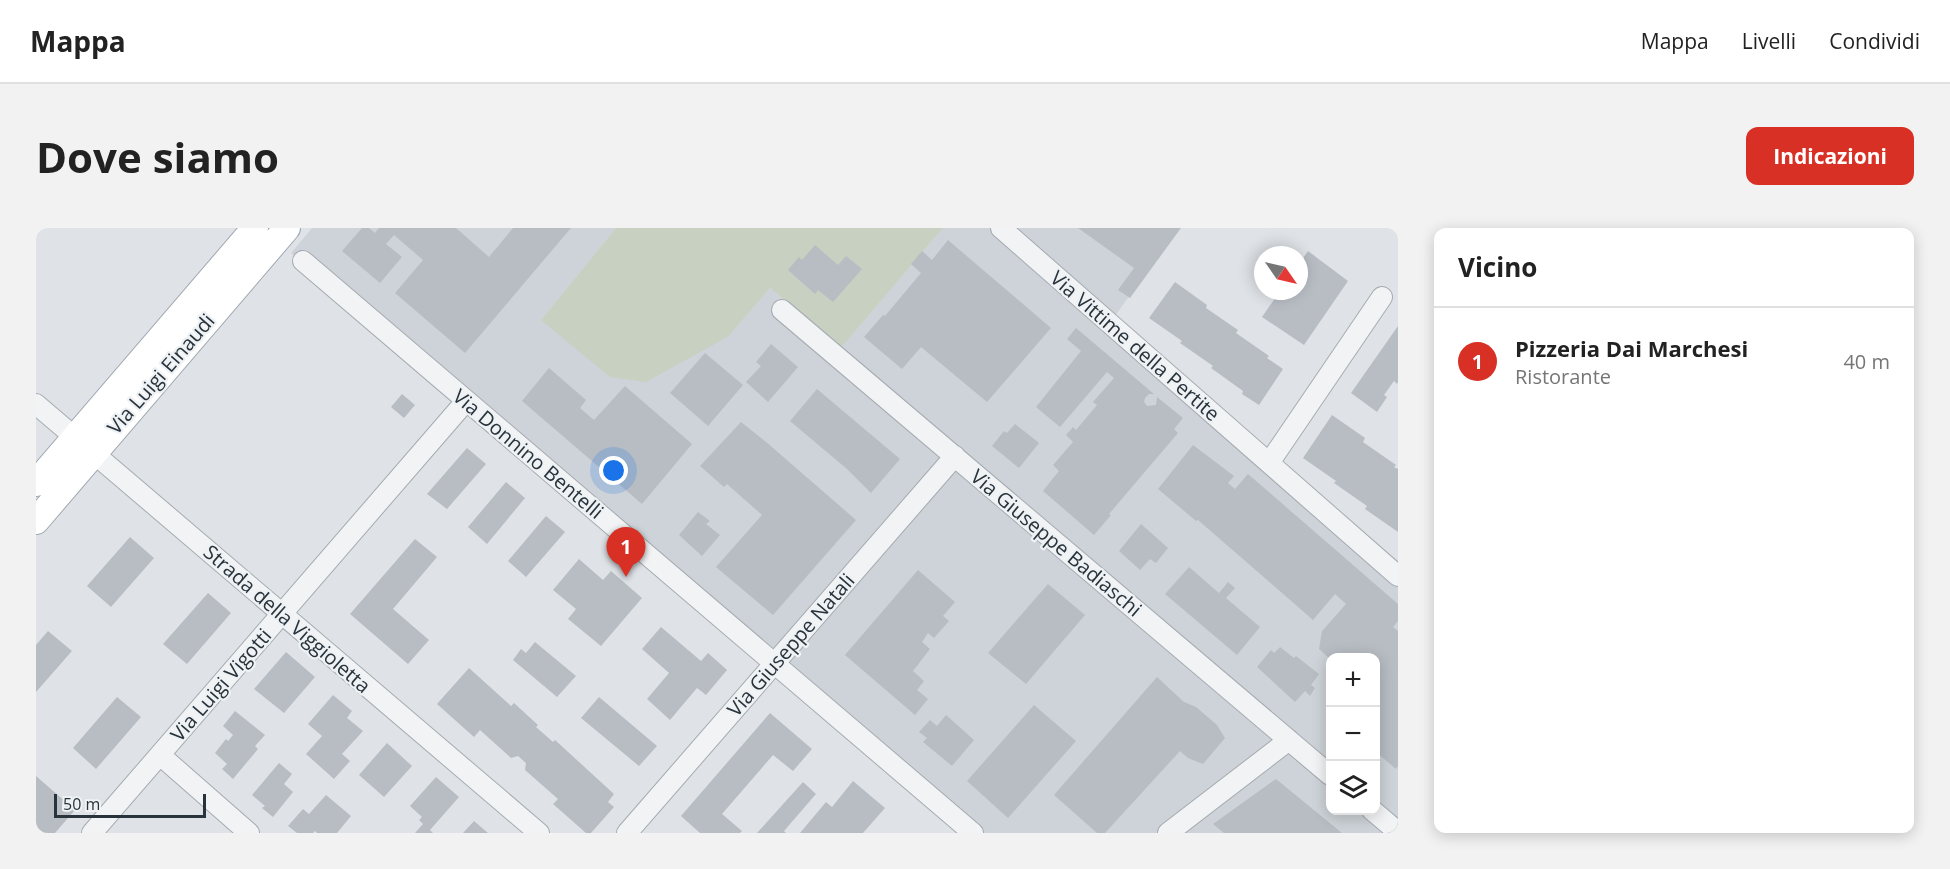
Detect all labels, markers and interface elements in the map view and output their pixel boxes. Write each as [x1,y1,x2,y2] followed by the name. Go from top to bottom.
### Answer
[30,22,126,60] text: Mappa
[1641,27,1709,55] text: Mappa
[1742,27,1796,55] text: Livelli
[1829,27,1920,55] text: Condividi
[1746,127,1914,185] button: Indicazioni
[36,128,279,185] text: Dove siamo
[1254,246,1308,300] north arrow
[1458,249,1537,285] text: Vicino
[1045,264,1226,427] street label: Via Vittime della Pertite
[101,308,220,440] street label: Via Luigi Einaudi
[1515,333,1748,363] text: Pizzeria Dai Marchesi
[1472,348,1483,375] text: 1
[1843,348,1890,375] text: 40 m
[1515,363,1611,390] text: Ristorante
[447,383,609,525] street label: Via Donnino Bentelli
[599,456,628,485] your location
[965,463,1148,622] street label: Via Giuseppe Badiaschi
[606,528,646,577] pin: 1
[198,538,377,699] street label: Strada della Viggioletta
[721,567,860,722] street label: Via Giuseppe Natali
[164,622,277,747] street label: Via Luigi Vigotti
[1326,653,1380,815] map controls
[1326,653,1380,707] button: +
[1326,707,1380,761] button: −
[1326,761,1380,815] button: layers
[54,791,206,818] scale bar
[63,793,100,815] text: 50 m

